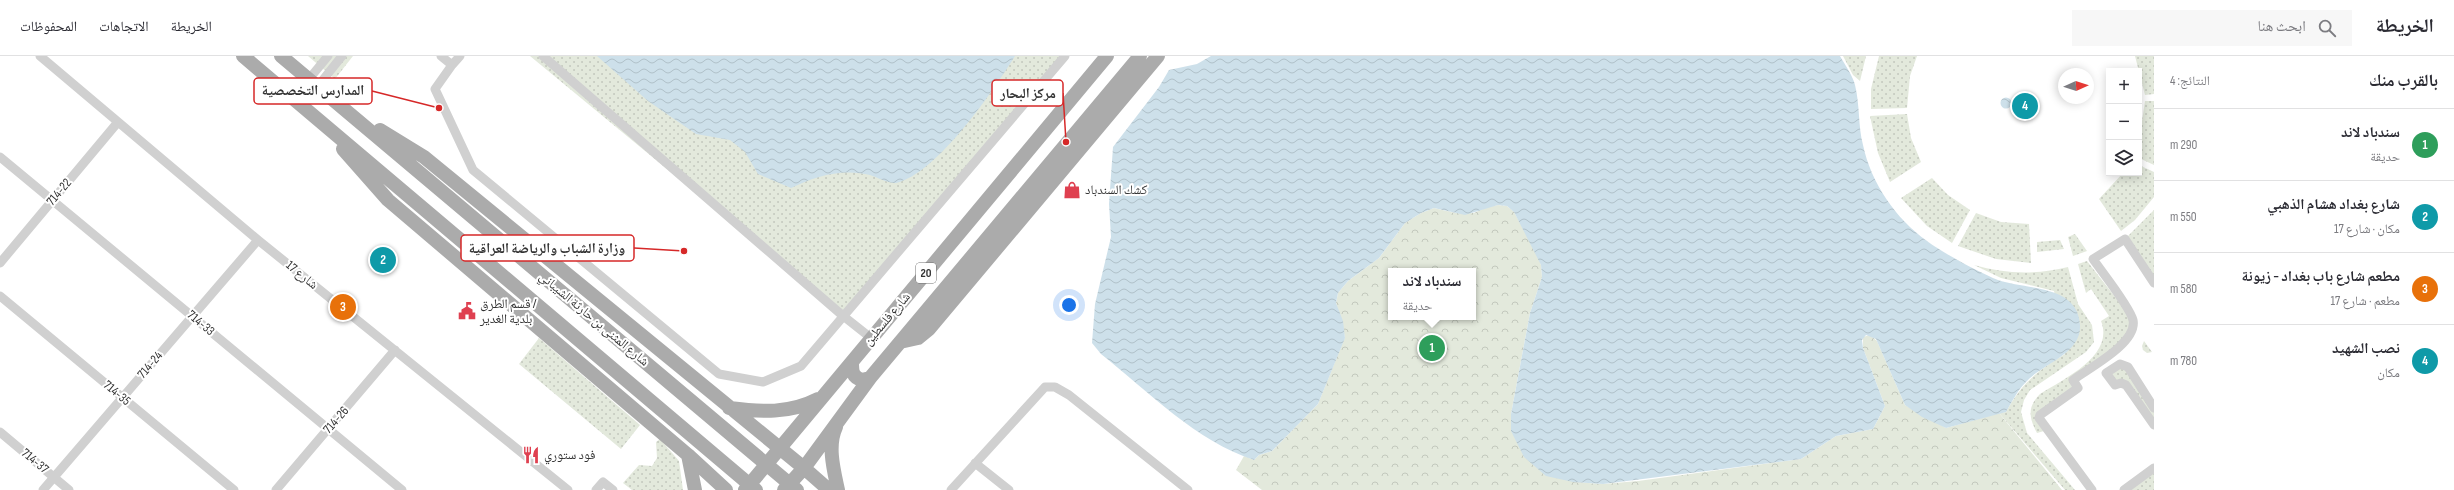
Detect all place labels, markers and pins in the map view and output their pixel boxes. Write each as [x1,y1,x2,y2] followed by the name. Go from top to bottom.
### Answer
[254,78,372,104] callout: المدارس التخصصية
[992,80,1063,106] callout: مركز البحار
[2012,91,2038,121] pin: 4
[1062,180,1082,200] shop icon: كشك السندباد
[1085,182,1148,198] place label: كشك السندباد
[461,235,634,261] callout: وزارة الشباب والرياضة العراقية
[370,245,396,275] pin: 2
[330,292,356,322] pin: 3
[479,296,537,327] place label: قسم الطرق / بلدية الغدير
[457,301,477,321] public building icon: قسم الطرق / بلدية الغدير
[1419,333,1445,363] pin: 1
[521,445,541,465] restaurant icon: فود ستوري
[544,447,595,465] place label: فود ستوري

